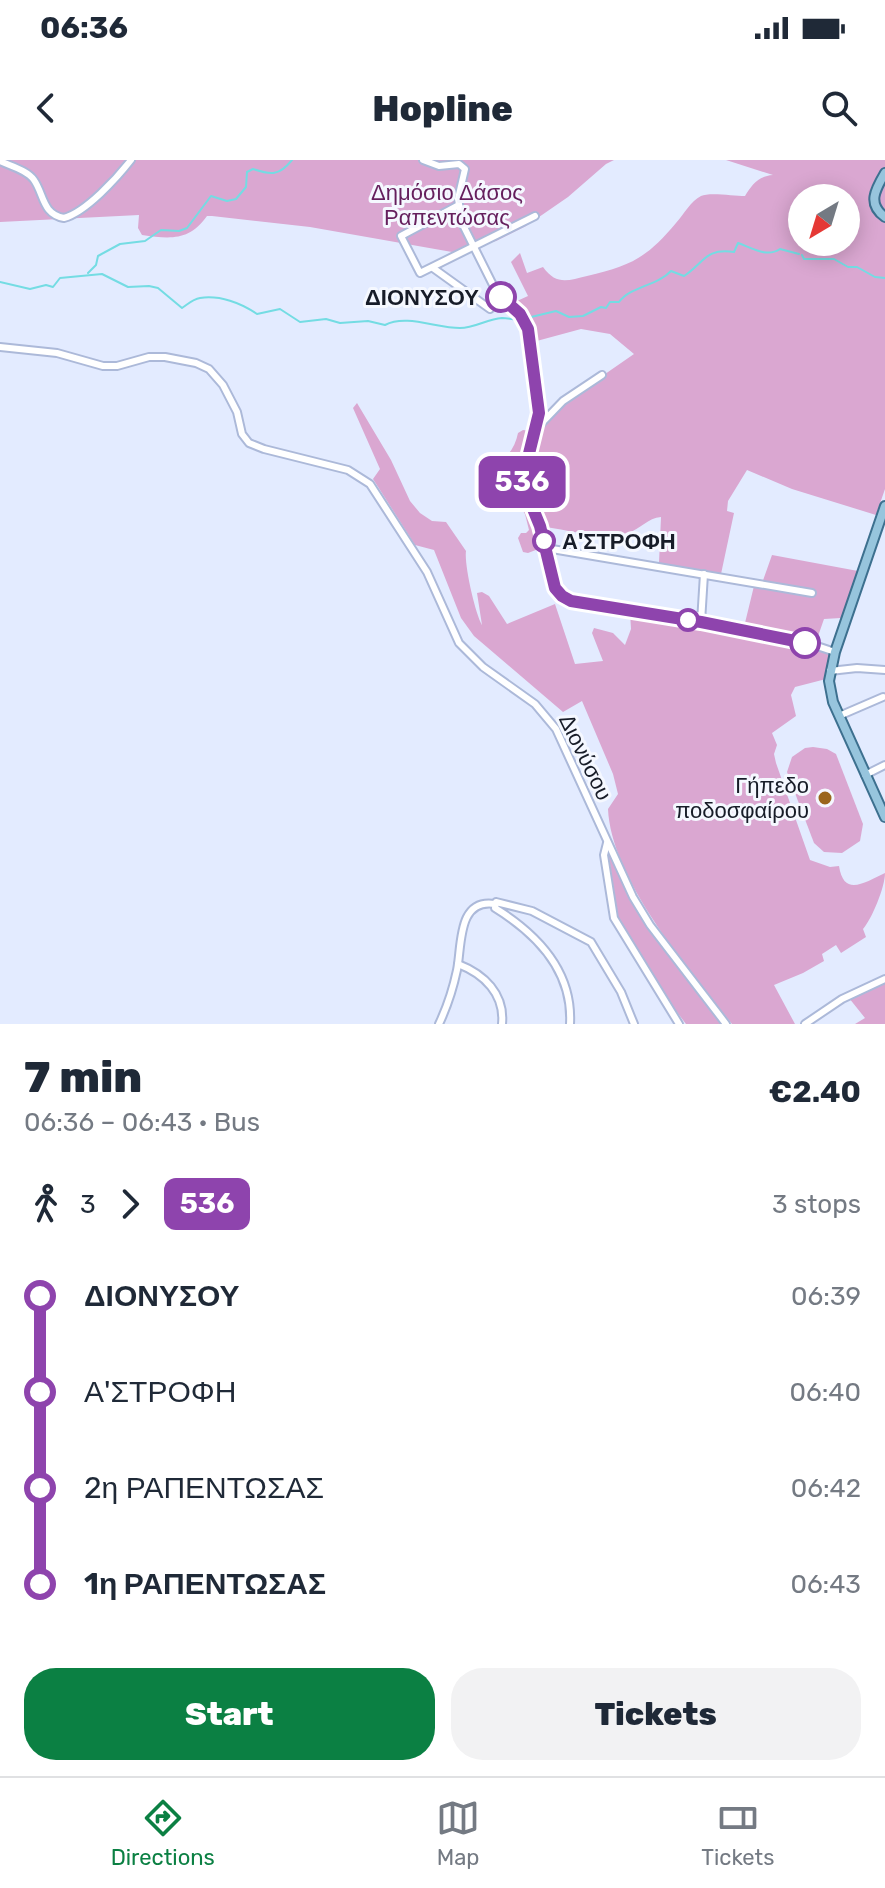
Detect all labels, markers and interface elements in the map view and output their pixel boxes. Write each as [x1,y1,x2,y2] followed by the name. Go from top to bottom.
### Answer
[40,10,128,46] text: 06:36
[24,86,68,130] icon: back
[817,86,861,130] icon: search
[372,87,513,130] text: Hopline
[371,179,523,231] park label: Δημόσιο Δάσος Ραπεντώσας
[788,184,860,256] north arrow
[788,184,860,256] map controls
[486,282,516,312] marker: ΔΙΟΝΥΣΟΥ
[365,284,479,311] place label: ΔΙΟΝΥΣΟΥ
[476,456,568,508] line badge: 536
[495,465,549,498] text: 536
[562,528,676,555] place label: Α'ΣΤΡΟΦΗ
[533,530,555,552] marker: Α'ΣΤΡΟΦΗ
[677,609,699,631] unlabelled marker
[790,628,820,658] unlabelled marker
[553,710,618,805] street label: Διονύσου
[675,772,809,824] place label: Γήπεδο ποδοσφαίρου
[816,789,834,807] marker: Γήπεδο ποδοσφαίρου
[24,1051,142,1103] text: 7 min
[769,1074,861,1110] text: €2.40
[24,1107,260,1138] text: 06:36 – 06:43 · Bus
[24,1182,68,1226] icon: walk
[108,1182,152,1226] icon: forward
[180,1187,234,1220] text: 536
[80,1189,96,1220] text: 3
[772,1189,861,1220] text: 3 stops
[84,1278,239,1314] text: ΔΙΟΝΥΣΟΥ
[791,1281,861,1312] text: 06:39
[84,1374,236,1410] text: Α'ΣΤΡΟΦΗ
[789,1377,861,1408] text: 06:40
[84,1470,324,1506] text: 2η ΡΑΠΕΝΤΩΣΑΣ
[791,1473,861,1504] text: 06:42
[84,1566,326,1602] text: 1η ΡΑΠΕΝΤΩΣΑΣ
[790,1569,861,1600] text: 06:43
[24,1668,435,1760] button: Start
[451,1668,861,1760] button: Tickets
[111,1796,215,1871] tab: Directions
[436,1796,480,1871] tab: Map
[701,1796,774,1871] tab: Tickets

